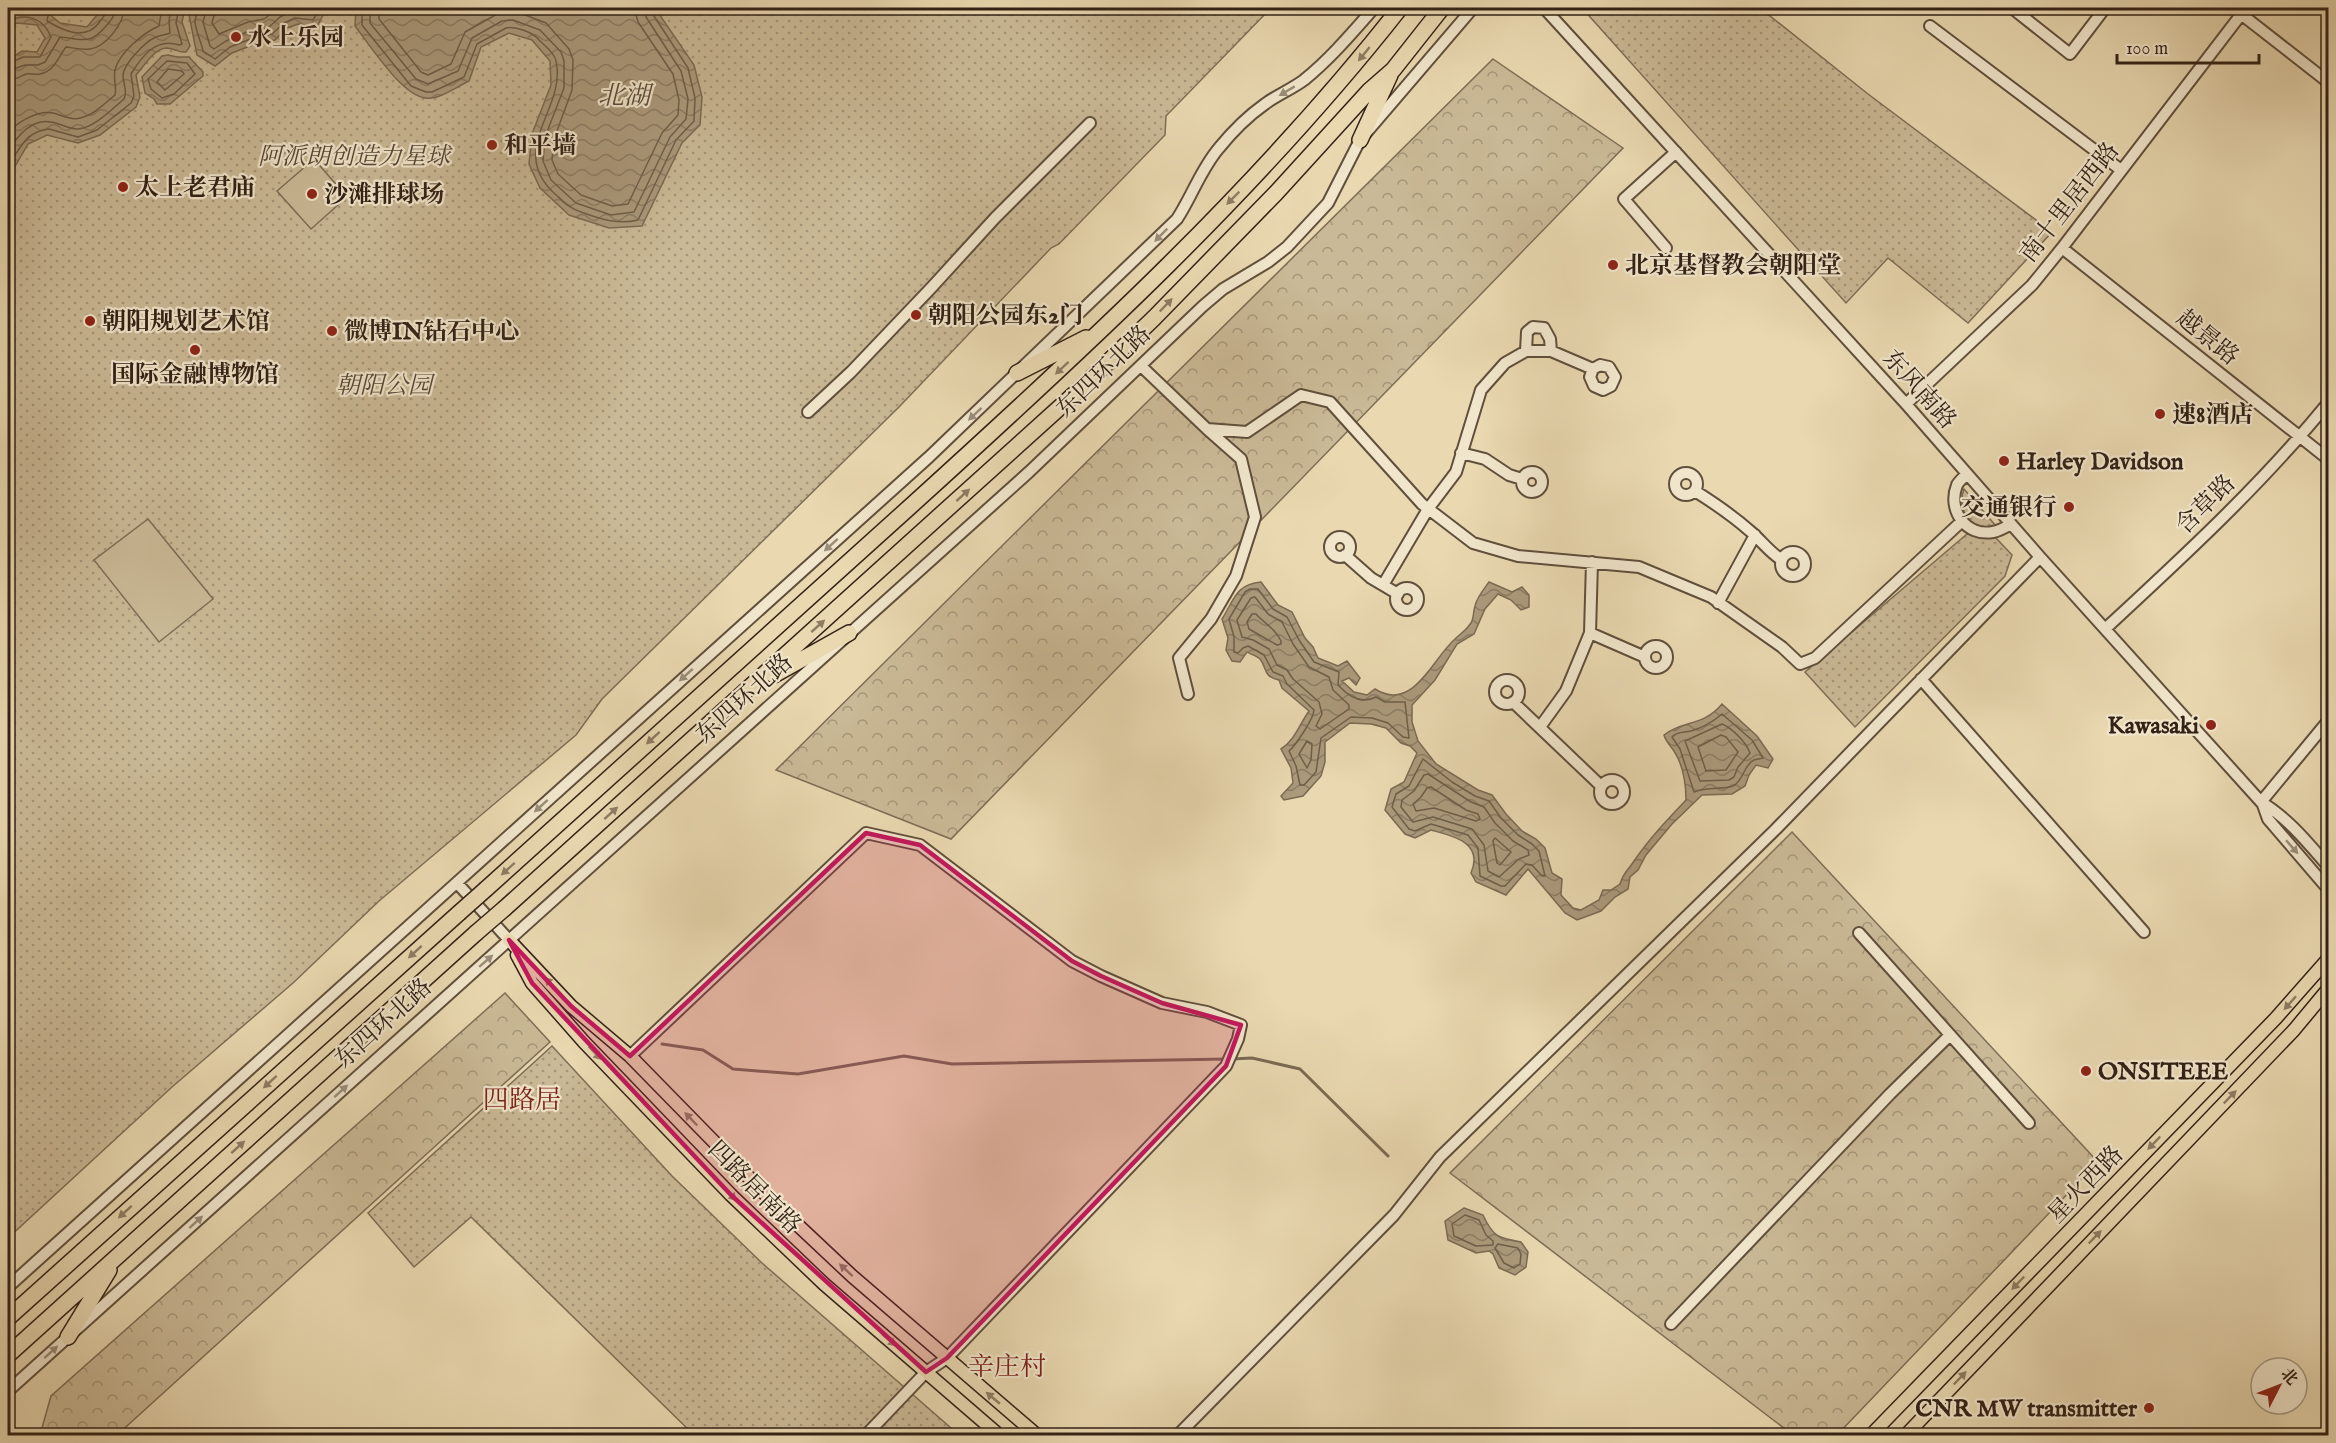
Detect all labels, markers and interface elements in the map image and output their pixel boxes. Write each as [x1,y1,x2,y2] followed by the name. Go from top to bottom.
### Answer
[248,23,344,54] place label: 水上乐园
[2117,27,2260,65] scale bar
[229,30,243,44] marker: 水上乐园
[2126,38,2168,61] text: 100 m
[1358,46,1371,61] one-way arrow
[598,80,654,113] water label: 北湖
[1279,86,1295,97] one-way arrow
[504,131,576,162] place label: 和平墙
[2014,137,2127,269] street label: 南十里居西路
[485,138,499,152] marker: 和平墙
[258,142,453,173] park label: 阿派朗创造力星球
[135,173,255,204] place label: 太上老君庙
[116,180,130,194] marker: 太上老君庙
[324,180,444,211] place label: 沙滩排球场
[305,187,319,201] marker: 沙滩排球场
[1226,191,1241,205] one-way arrow
[1154,228,1168,242] one-way arrow
[1625,251,1841,282] place label: 北京基督教会朝阳堂
[1606,258,1620,272] marker: 北京基督教会朝阳堂
[1159,298,1173,312] one-way arrow
[928,301,1083,332] place label: 朝阳公园东2门
[2169,303,2245,373] street label: 越景路
[102,307,270,338] place label: 朝阳规划艺术馆
[909,308,923,322] marker: 朝阳公园东2门
[83,314,97,328] marker: 朝阳规划艺术馆
[344,317,519,348] place label: 微博IN钻石中心
[1050,319,1158,425] street label: 东四环北路
[325,324,339,338] marker: 微博IN钻石中心
[188,343,202,357] marker: 国际金融博物馆
[1875,344,1963,436] street label: 东风南路
[111,360,279,391] place label: 国际金融博物馆
[1055,361,1070,375] one-way arrow
[336,371,436,402] park label: 朝阳公园
[2172,400,2253,431] place label: 速8酒店
[968,407,983,421] one-way arrow
[2153,407,2167,421] marker: 速8酒店
[2016,447,2184,478] place label: Harley Davidson
[1997,454,2011,468] marker: Harley Davidson
[2170,469,2242,541] street label: 含草路
[956,489,970,503] one-way arrow
[1961,493,2057,524] place label: 交通银行
[2062,500,2076,514] marker: 交通银行
[824,538,839,551] one-way arrow
[810,620,825,633] one-way arrow
[690,647,800,751] street label: 东四环北路
[678,668,693,682] one-way arrow
[2107,711,2200,742] place label: Kawasaki
[2204,718,2218,732] marker: Kawasaki
[646,731,661,744] one-way arrow
[534,799,549,813] one-way arrow
[603,807,618,820] one-way arrow
[2285,839,2298,854] one-way arrow
[501,862,516,875] one-way arrow
[408,945,423,959] one-way arrow
[478,955,493,968] one-way arrow
[329,972,439,1076] street label: 东四环北路
[545,977,558,992] one-way arrow
[2283,995,2297,1010] one-way arrow
[588,1046,602,1061] one-way arrow
[2098,1057,2228,1088] place label: ONSITEEE
[2079,1064,2093,1078] marker: ONSITEEE
[263,1075,278,1088] one-way arrow
[333,1084,348,1098] one-way arrow
[483,1084,561,1117] district label: 四路居
[2223,1089,2237,1104] one-way arrow
[685,1112,699,1126] one-way arrow
[701,1135,807,1241] street label: 四路居南路
[2148,1135,2162,1149] one-way arrow
[231,1140,246,1154] one-way arrow
[2042,1140,2131,1230] street label: 星火西路
[723,1186,737,1200] one-way arrow
[118,1205,133,1218] one-way arrow
[189,1215,203,1229] one-way arrow
[2088,1230,2102,1245] one-way arrow
[838,1263,853,1277] one-way arrow
[2012,1275,2026,1289] one-way arrow
[881,1333,896,1346] one-way arrow
[43,1346,58,1359] one-way arrow
[968,1351,1046,1384] district label: 辛庄村
[2249,1356,2309,1416] north arrow
[2276,1365,2301,1390] text: 北
[1953,1371,1967,1386] one-way arrow
[985,1391,1001,1404] one-way arrow
[1915,1394,2137,1425] place label: CNR MW transmitter
[2142,1401,2156,1415] marker: CNR MW transmitter

